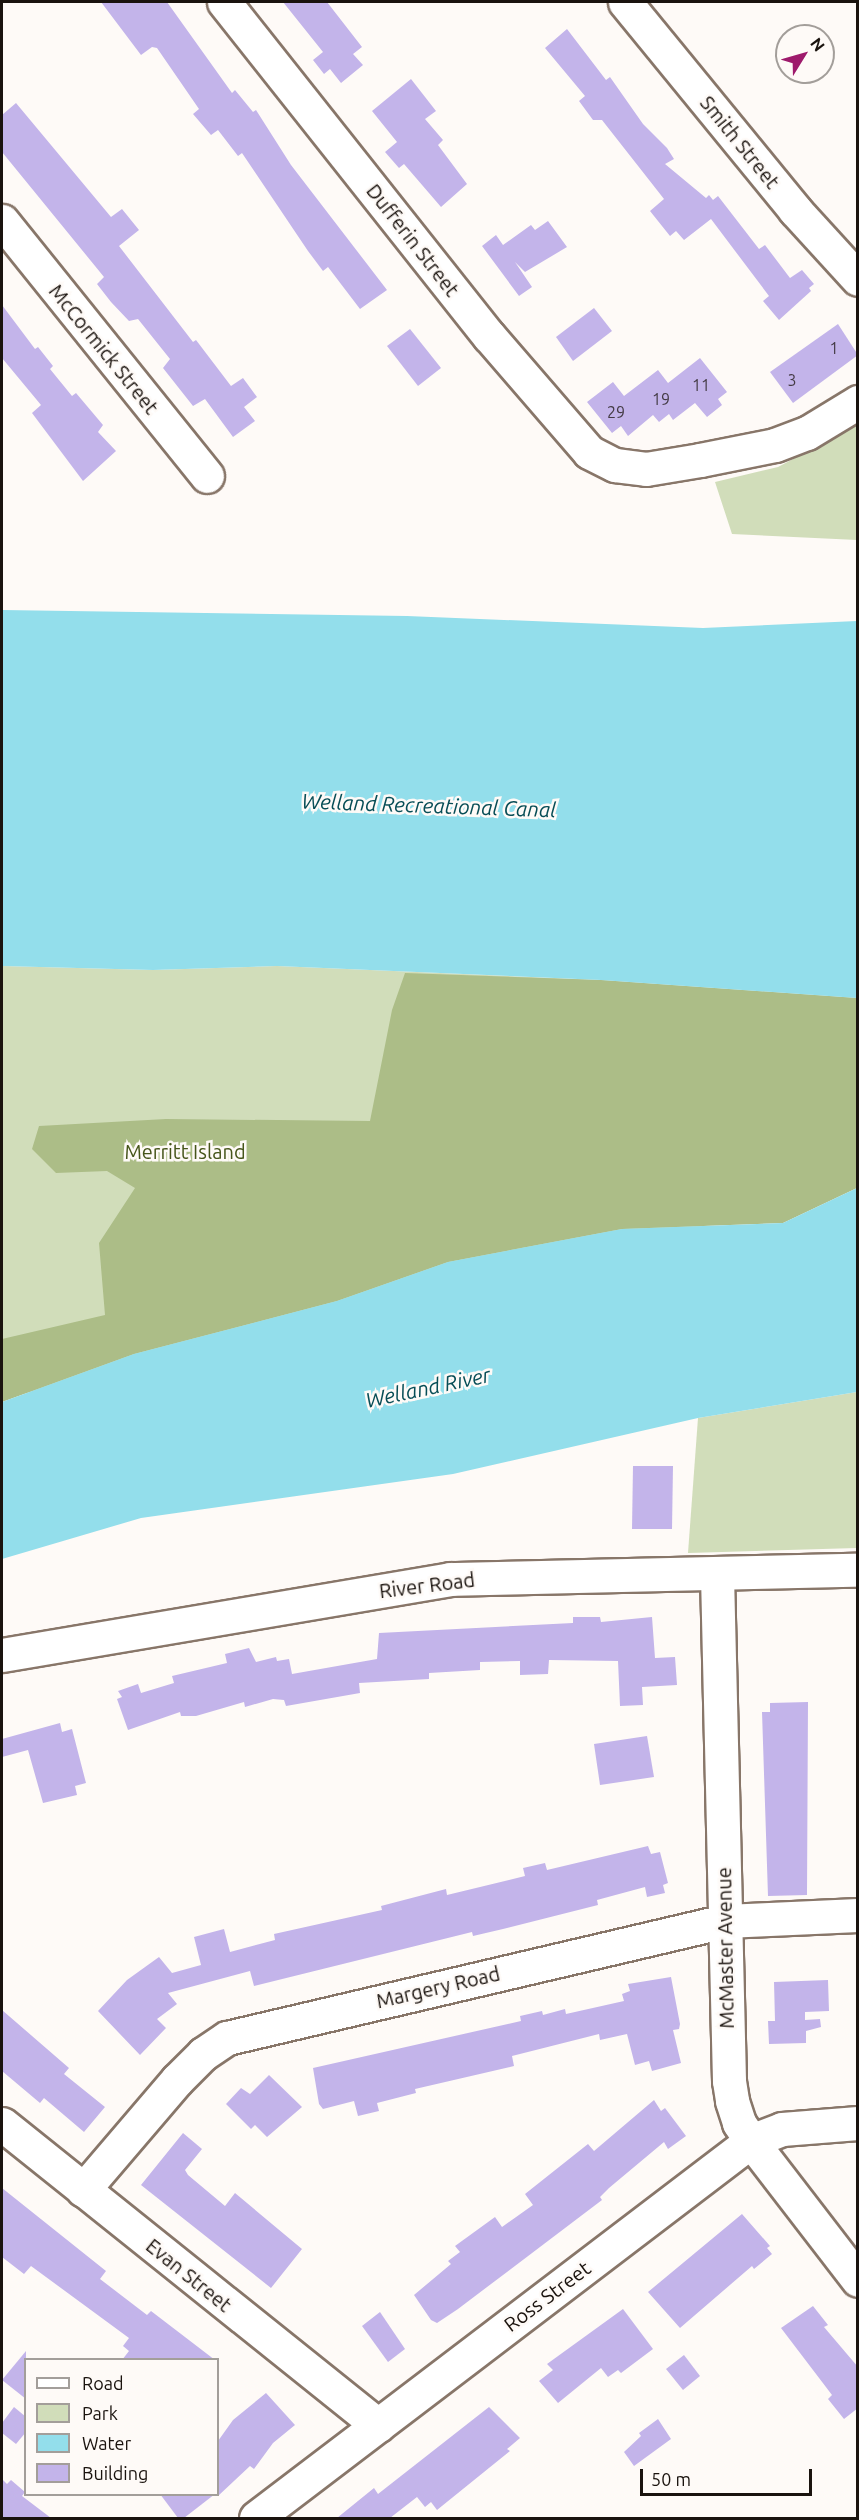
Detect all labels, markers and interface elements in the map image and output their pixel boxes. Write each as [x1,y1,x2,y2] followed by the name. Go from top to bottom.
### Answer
[775,24,835,84] north arrow
[807,34,829,55] text: N
[695,91,785,193] street label: Smith Street
[362,179,464,301] street label: Dufferin Street
[44,279,164,419] street label: McCormick Street
[829,338,839,358] house number: 1
[787,370,797,390] house number: 3
[692,375,710,395] house number: 11
[652,389,670,409] house number: 19
[607,402,625,422] house number: 29
[301,788,557,822] water label: Welland Recreational Canal
[124,1139,246,1163] park label: Merritt Island
[363,1361,493,1413] water label: Welland River
[378,1567,476,1603] street label: River Road
[712,1867,738,2029] street label: McMaster Avenue
[374,1961,502,2013] street label: Margery Road
[141,2233,237,2317] street label: Evan Street
[499,2256,595,2336] street label: Ross Street
[24,2358,219,2496] legend
[82,2373,124,2393] text: Road
[82,2403,118,2423] text: Park
[82,2433,131,2453] text: Water
[643,2457,816,2495] scale bar
[82,2463,148,2483] text: Building
[651,2469,691,2489] text: 50 m

